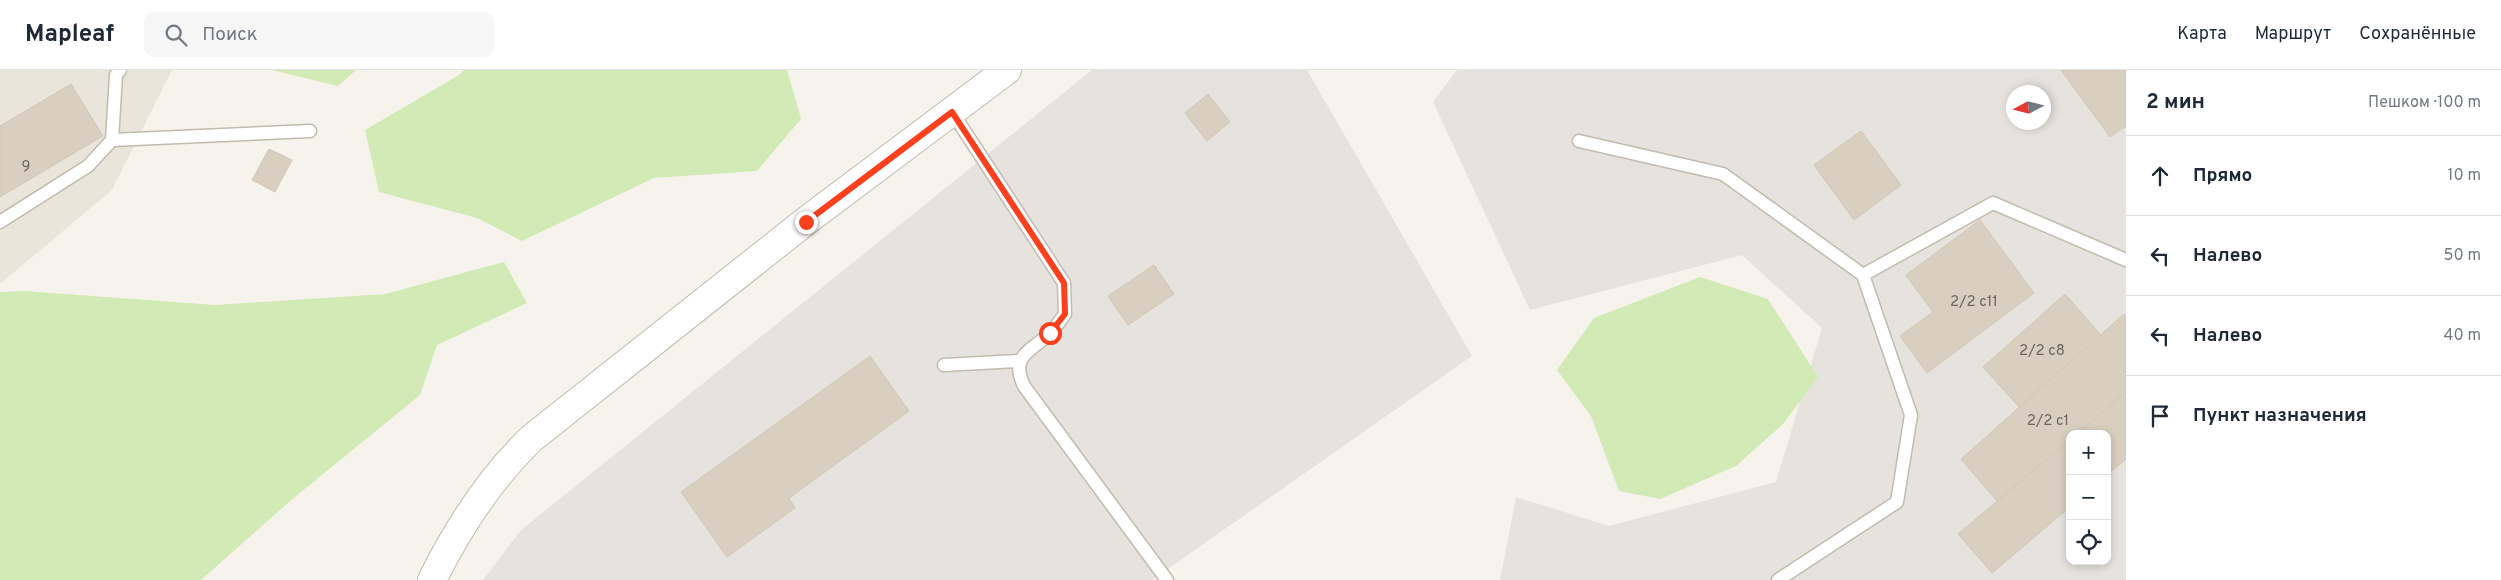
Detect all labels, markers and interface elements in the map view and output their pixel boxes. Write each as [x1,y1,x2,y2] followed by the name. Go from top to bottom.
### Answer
[144,12,494,57] search box
[25,20,114,50] text: Mapleaf
[162,21,190,49] icon: search
[202,23,258,47] text: Поиск
[2177,23,2227,46] text: Карта
[2255,23,2331,46] text: Маршрут
[2359,23,2476,46] text: Сохранённые
[2006,85,2051,130] north arrow
[2146,89,2205,116] text: 2 мин
[2368,93,2481,113] text: Пешком · 100 m
[22,158,30,177] house number: 9
[2146,162,2174,190] icon: ahead
[2193,164,2252,188] text: Прямо
[2447,166,2481,186] text: 10 m
[795,211,818,234] route end
[2146,242,2174,270] icon: left
[2193,244,2262,268] text: Налево
[2444,246,2481,266] text: 50 m
[1950,293,1998,312] house number: 2/2 с11
[1039,322,1062,345] route start
[2146,322,2174,350] icon: left
[2193,324,2262,348] text: Налево
[2443,326,2481,346] text: 40 m
[2019,342,2065,361] house number: 2/2 с8
[2146,402,2174,430] icon: arrive
[2193,404,2367,428] text: Пункт назначения
[2027,412,2069,431] house number: 2/2 с1
[2066,430,2111,565] map controls
[2066,430,2111,475] button: +
[2066,475,2111,520] button: −
[2066,520,2111,565] button: locate

